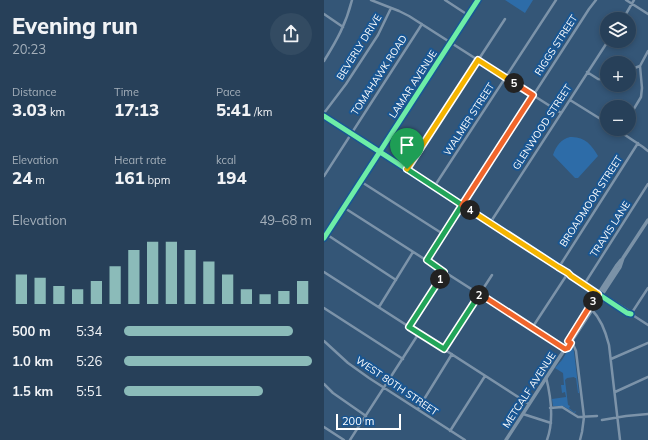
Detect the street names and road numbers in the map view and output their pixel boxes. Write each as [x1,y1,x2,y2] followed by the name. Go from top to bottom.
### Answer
[334,12,384,82] street label: BEVERLY DRIVE
[532,12,580,78] street label: RIGGS STREET
[348,32,410,118] street label: TOMAHAWK ROAD
[386,47,440,120] street label: LAMAR AVENUE
[441,80,497,158] street label: WALMER STREET
[510,82,574,172] street label: GLENWOOD STREET
[557,153,625,249] street label: BROADMOOR STREET
[587,199,633,259] street label: TRAVIS LANE
[500,349,558,430] street label: METCALF AVENUE
[353,354,441,418] street label: WEST 80TH STREET

